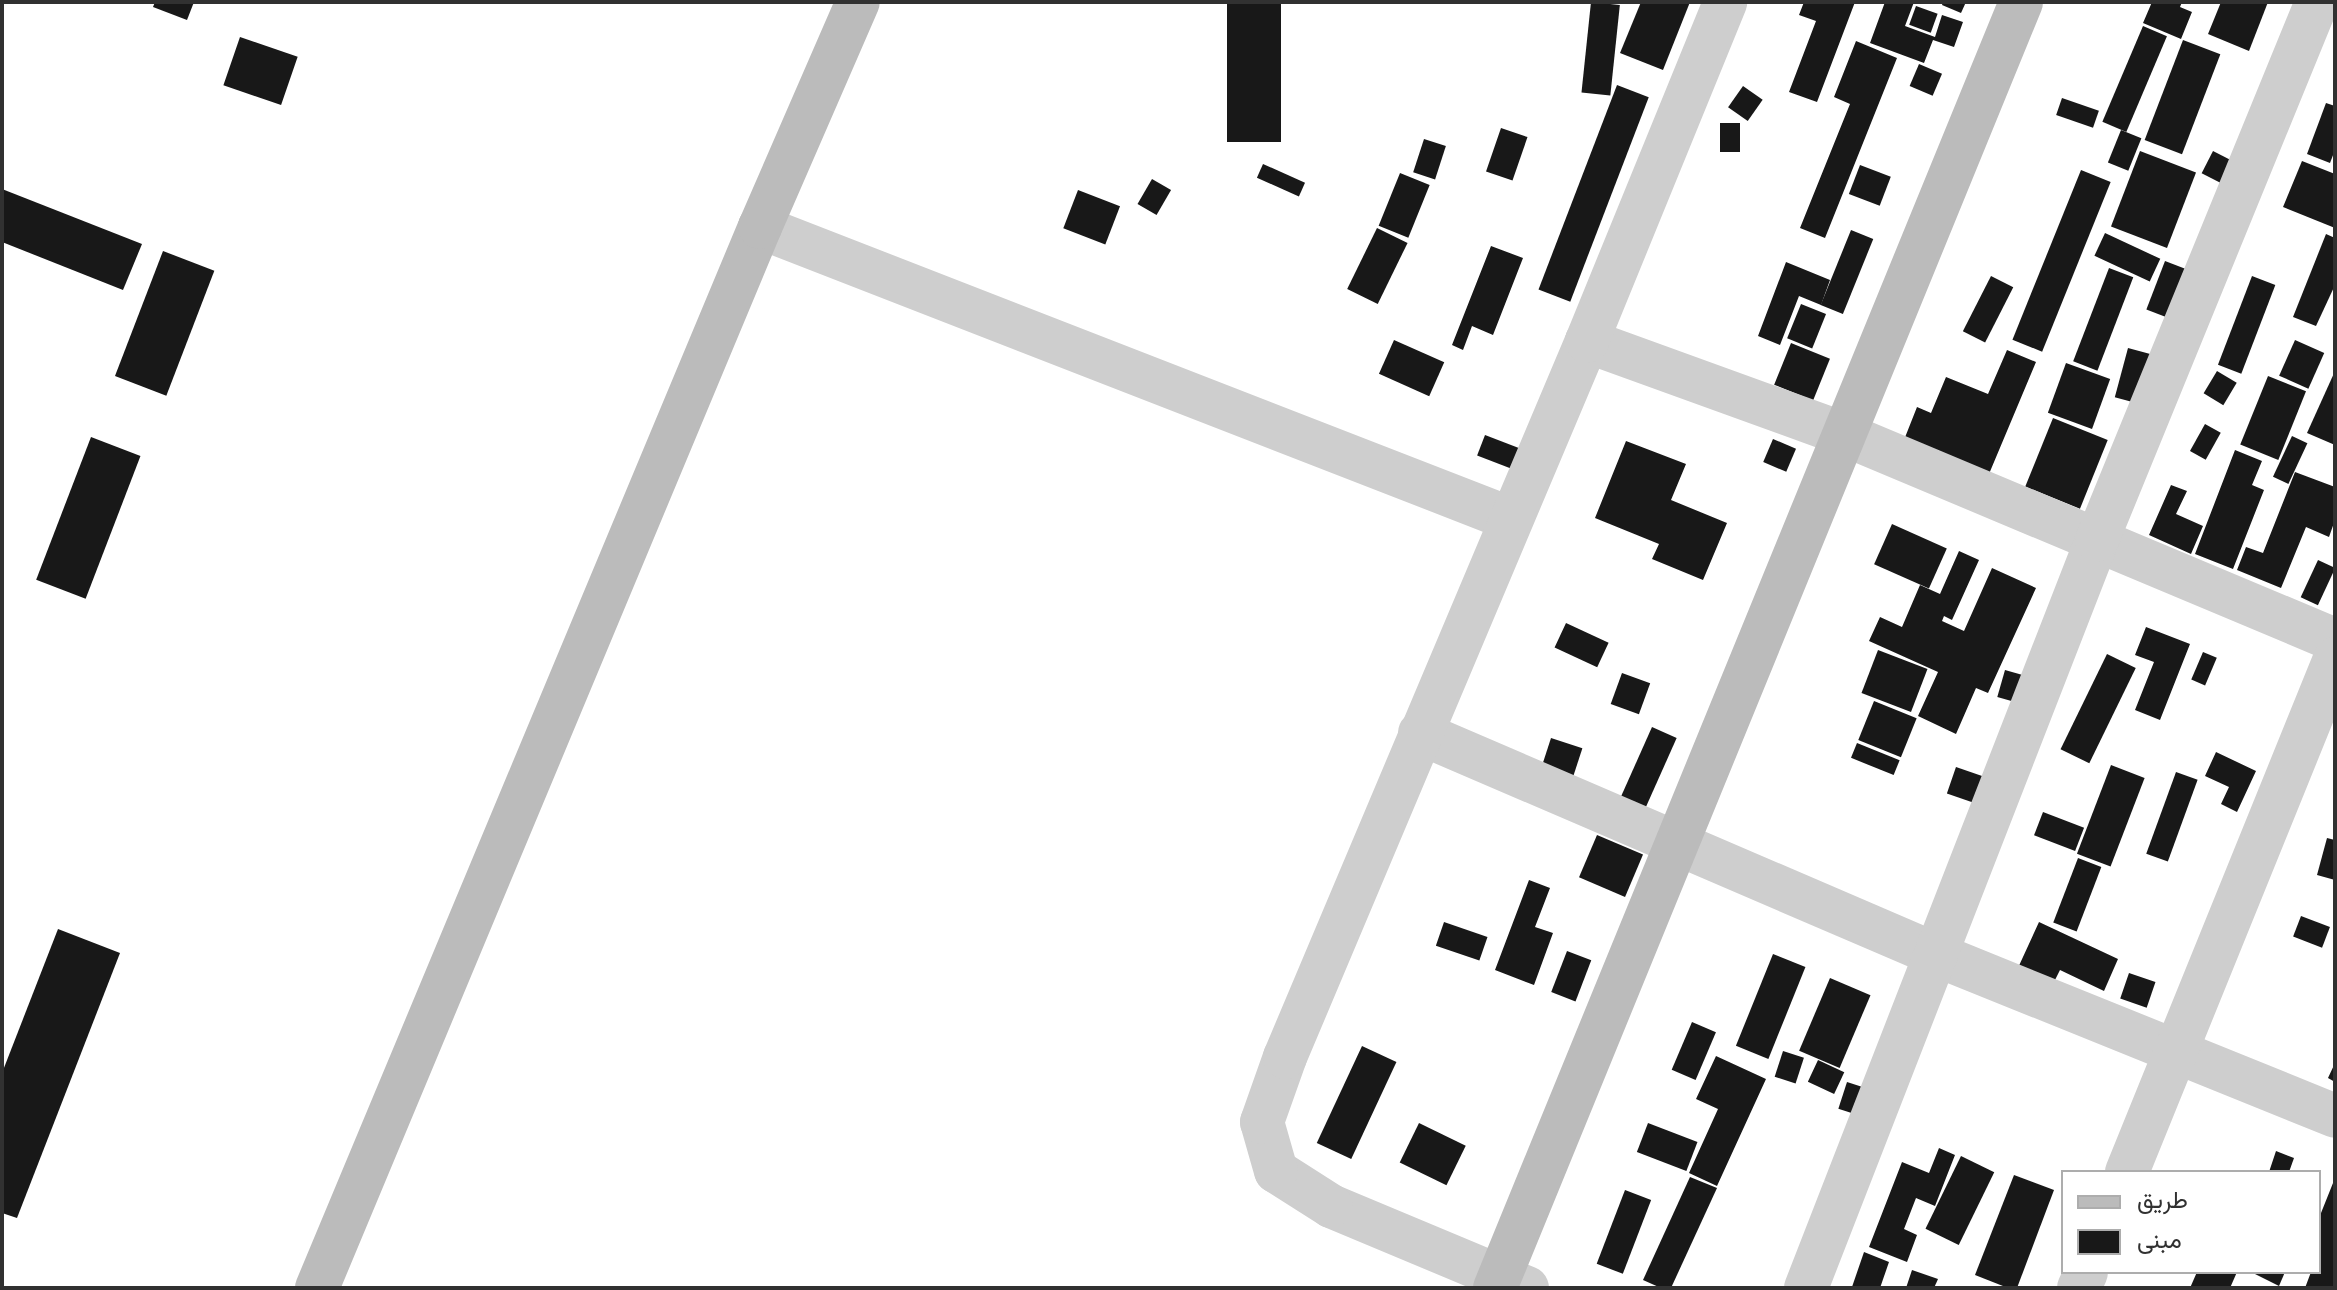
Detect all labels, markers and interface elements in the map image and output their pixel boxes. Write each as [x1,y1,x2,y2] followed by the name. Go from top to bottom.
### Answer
[2061,1170,2321,1274] legend
[2137,1183,2188,1215] text: طريق
[2137,1223,2182,1255] text: مبنى

